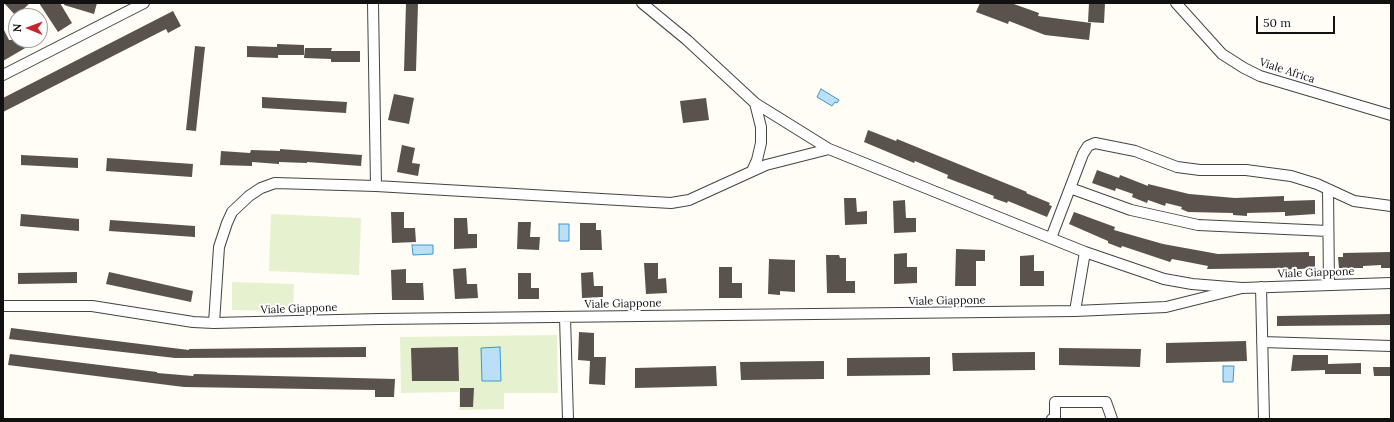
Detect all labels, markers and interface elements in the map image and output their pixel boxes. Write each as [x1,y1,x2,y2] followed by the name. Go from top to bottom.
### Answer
[8,8,48,48] north arrow
[1258,8,1337,34] scale bar
[1263,15,1291,30] text: 50 m
[10,23,24,32] text: N
[1258,56,1316,86] street label: Viale Africa
[1277,265,1355,281] street label: Viale Giappone
[908,294,986,308] street label: Viale Giappone
[584,297,662,311] street label: Viale Giappone
[260,301,338,317] street label: Viale Giappone

